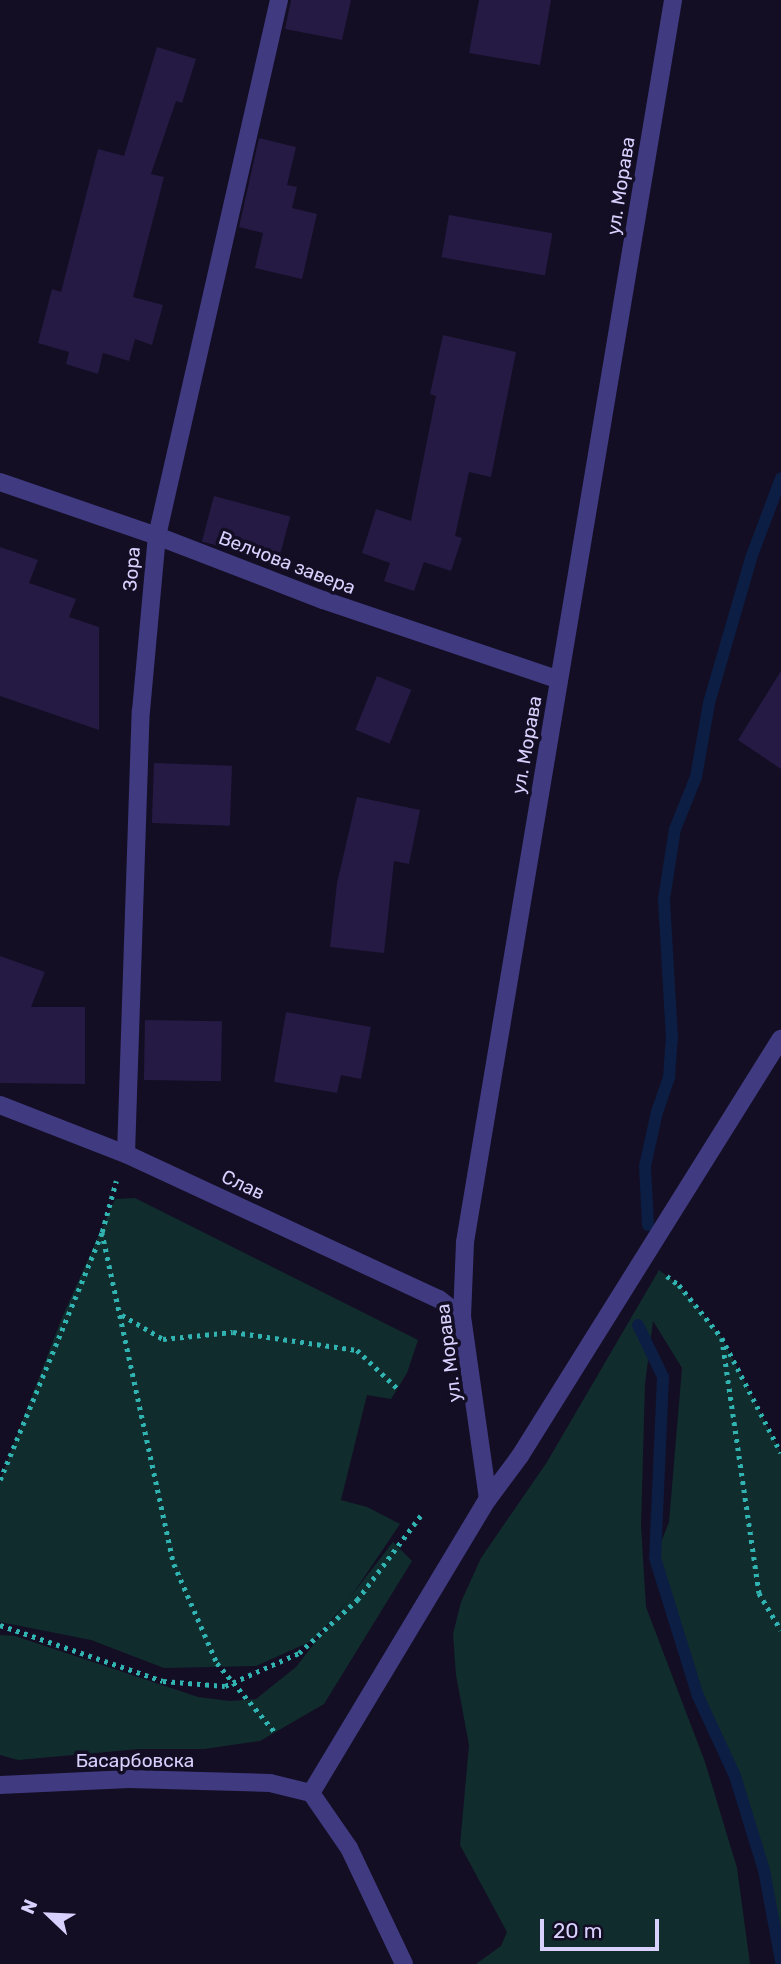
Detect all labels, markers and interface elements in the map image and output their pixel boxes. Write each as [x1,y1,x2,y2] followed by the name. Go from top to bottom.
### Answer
[602,135,640,237] street label: ул. Морава
[215,526,359,600] street label: Велчова завера
[119,546,145,592] street label: Зора
[507,694,547,796] street label: ул. Морава
[218,1165,268,1205] street label: Слав
[432,1302,466,1404] street label: ул. Морава
[76,1750,194,1772] street label: Басарбовска
[14,1880,84,1950] north arrow
[16,1896,42,1917] text: N
[543,1904,662,1948] scale bar
[553,1918,602,1943] text: 20 m

